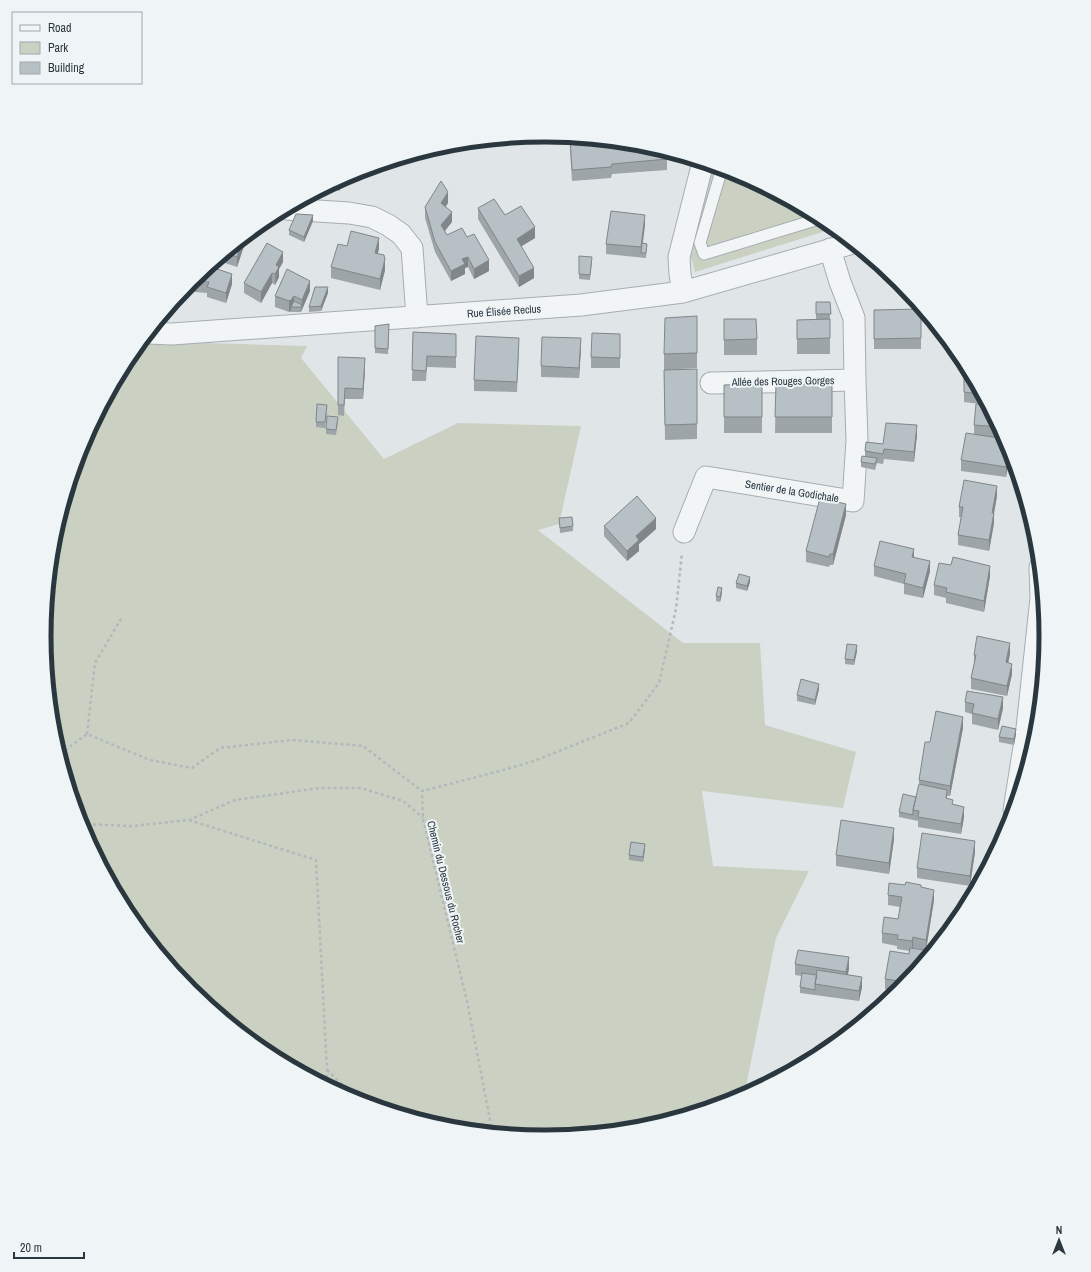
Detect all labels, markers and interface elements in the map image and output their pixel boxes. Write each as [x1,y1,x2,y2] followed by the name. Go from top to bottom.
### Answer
[12,12,142,84] legend
[48,20,72,36] text: Road
[48,40,68,56] text: Park
[48,60,85,76] text: Building
[467,301,542,321] street label: Rue Élisée Reclus
[730,373,835,389] street label: Allée des Rouges Gorges
[744,477,840,505] street label: Sentier de la Godichale
[424,819,468,945] street label: Chemin du Dessous du Rocher
[1039,1220,1079,1260] north arrow
[1056,1223,1062,1237] text: N
[14,1234,84,1260] scale bar
[20,1240,42,1256] text: 20 m

